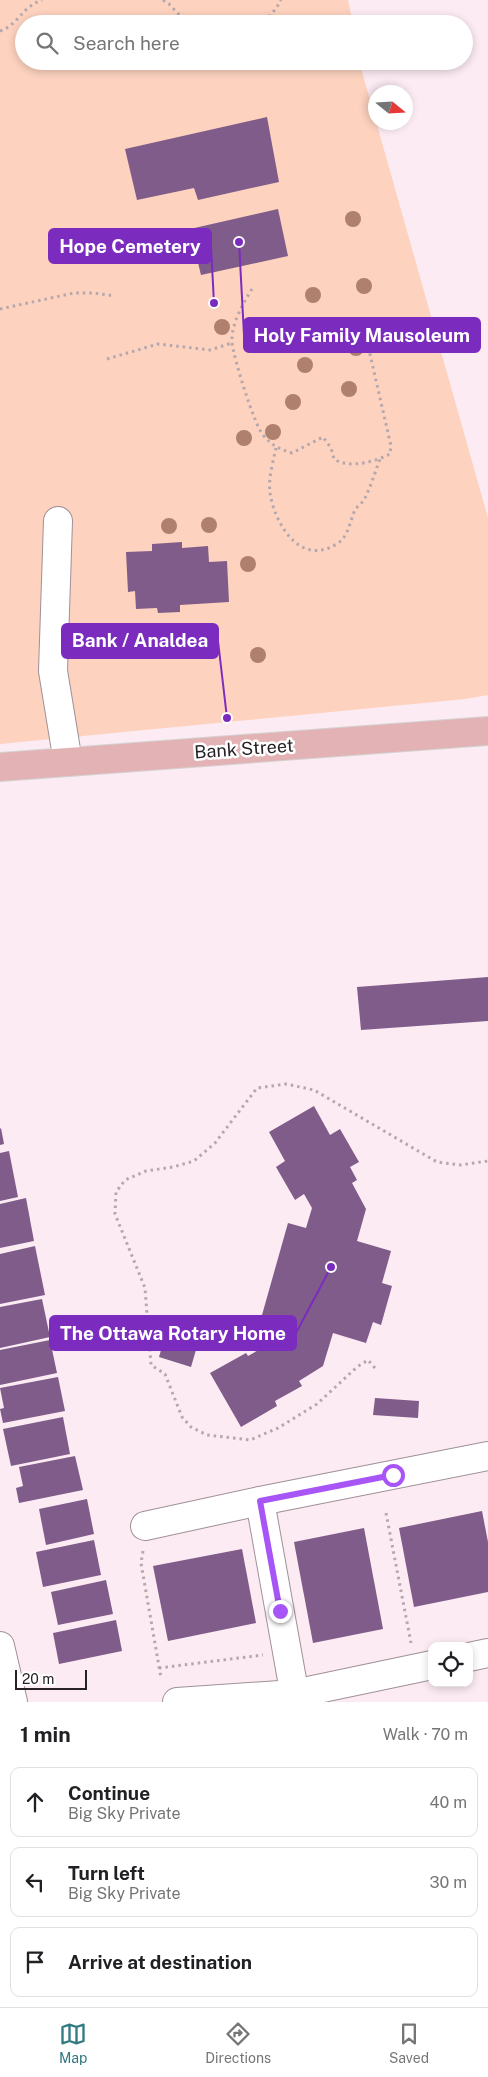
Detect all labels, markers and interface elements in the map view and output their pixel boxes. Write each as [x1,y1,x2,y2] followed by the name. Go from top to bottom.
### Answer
[15,15,473,70] search box
[33,29,61,57] icon: search
[73,32,180,54] text: Search here
[368,85,413,130] north arrow
[49,229,211,263] callout: Hope Cemetery
[59,235,201,257] text: Hope Cemetery
[244,318,480,352] callout: Holy Family Mausoleum
[254,324,470,346] text: Holy Family Mausoleum
[62,624,218,658] callout: Bank / Analdea
[72,629,208,651] text: Bank / Analdea
[194,735,294,762] street label: Bank Street
[50,1316,296,1350] callout: The Ottawa Rotary Home
[60,1322,286,1344] text: The Ottawa Rotary Home
[382,1464,405,1487] route start
[269,1600,292,1623] route end
[428,1642,473,1687] map controls
[428,1642,473,1687] button: locate
[15,1667,88,1690] scale bar
[22,1671,54,1687] text: 20 m
[20,1722,71,1747] text: 1 min
[383,1725,468,1744] text: Walk · 70 m
[68,1782,150,1804] text: Continue
[21,1788,49,1816] icon: ahead
[429,1793,467,1812] text: 40 m
[68,1804,181,1823] text: Big Sky Private
[68,1862,145,1884] text: Turn left
[21,1868,49,1896] icon: left
[430,1873,467,1892] text: 30 m
[68,1884,181,1903] text: Big Sky Private
[21,1948,49,1976] icon: arrive
[68,1951,252,1973] text: Arrive at destination
[59,2020,87,2066] tab: Map
[205,2020,271,2066] tab: Directions
[389,2020,429,2066] tab: Saved

